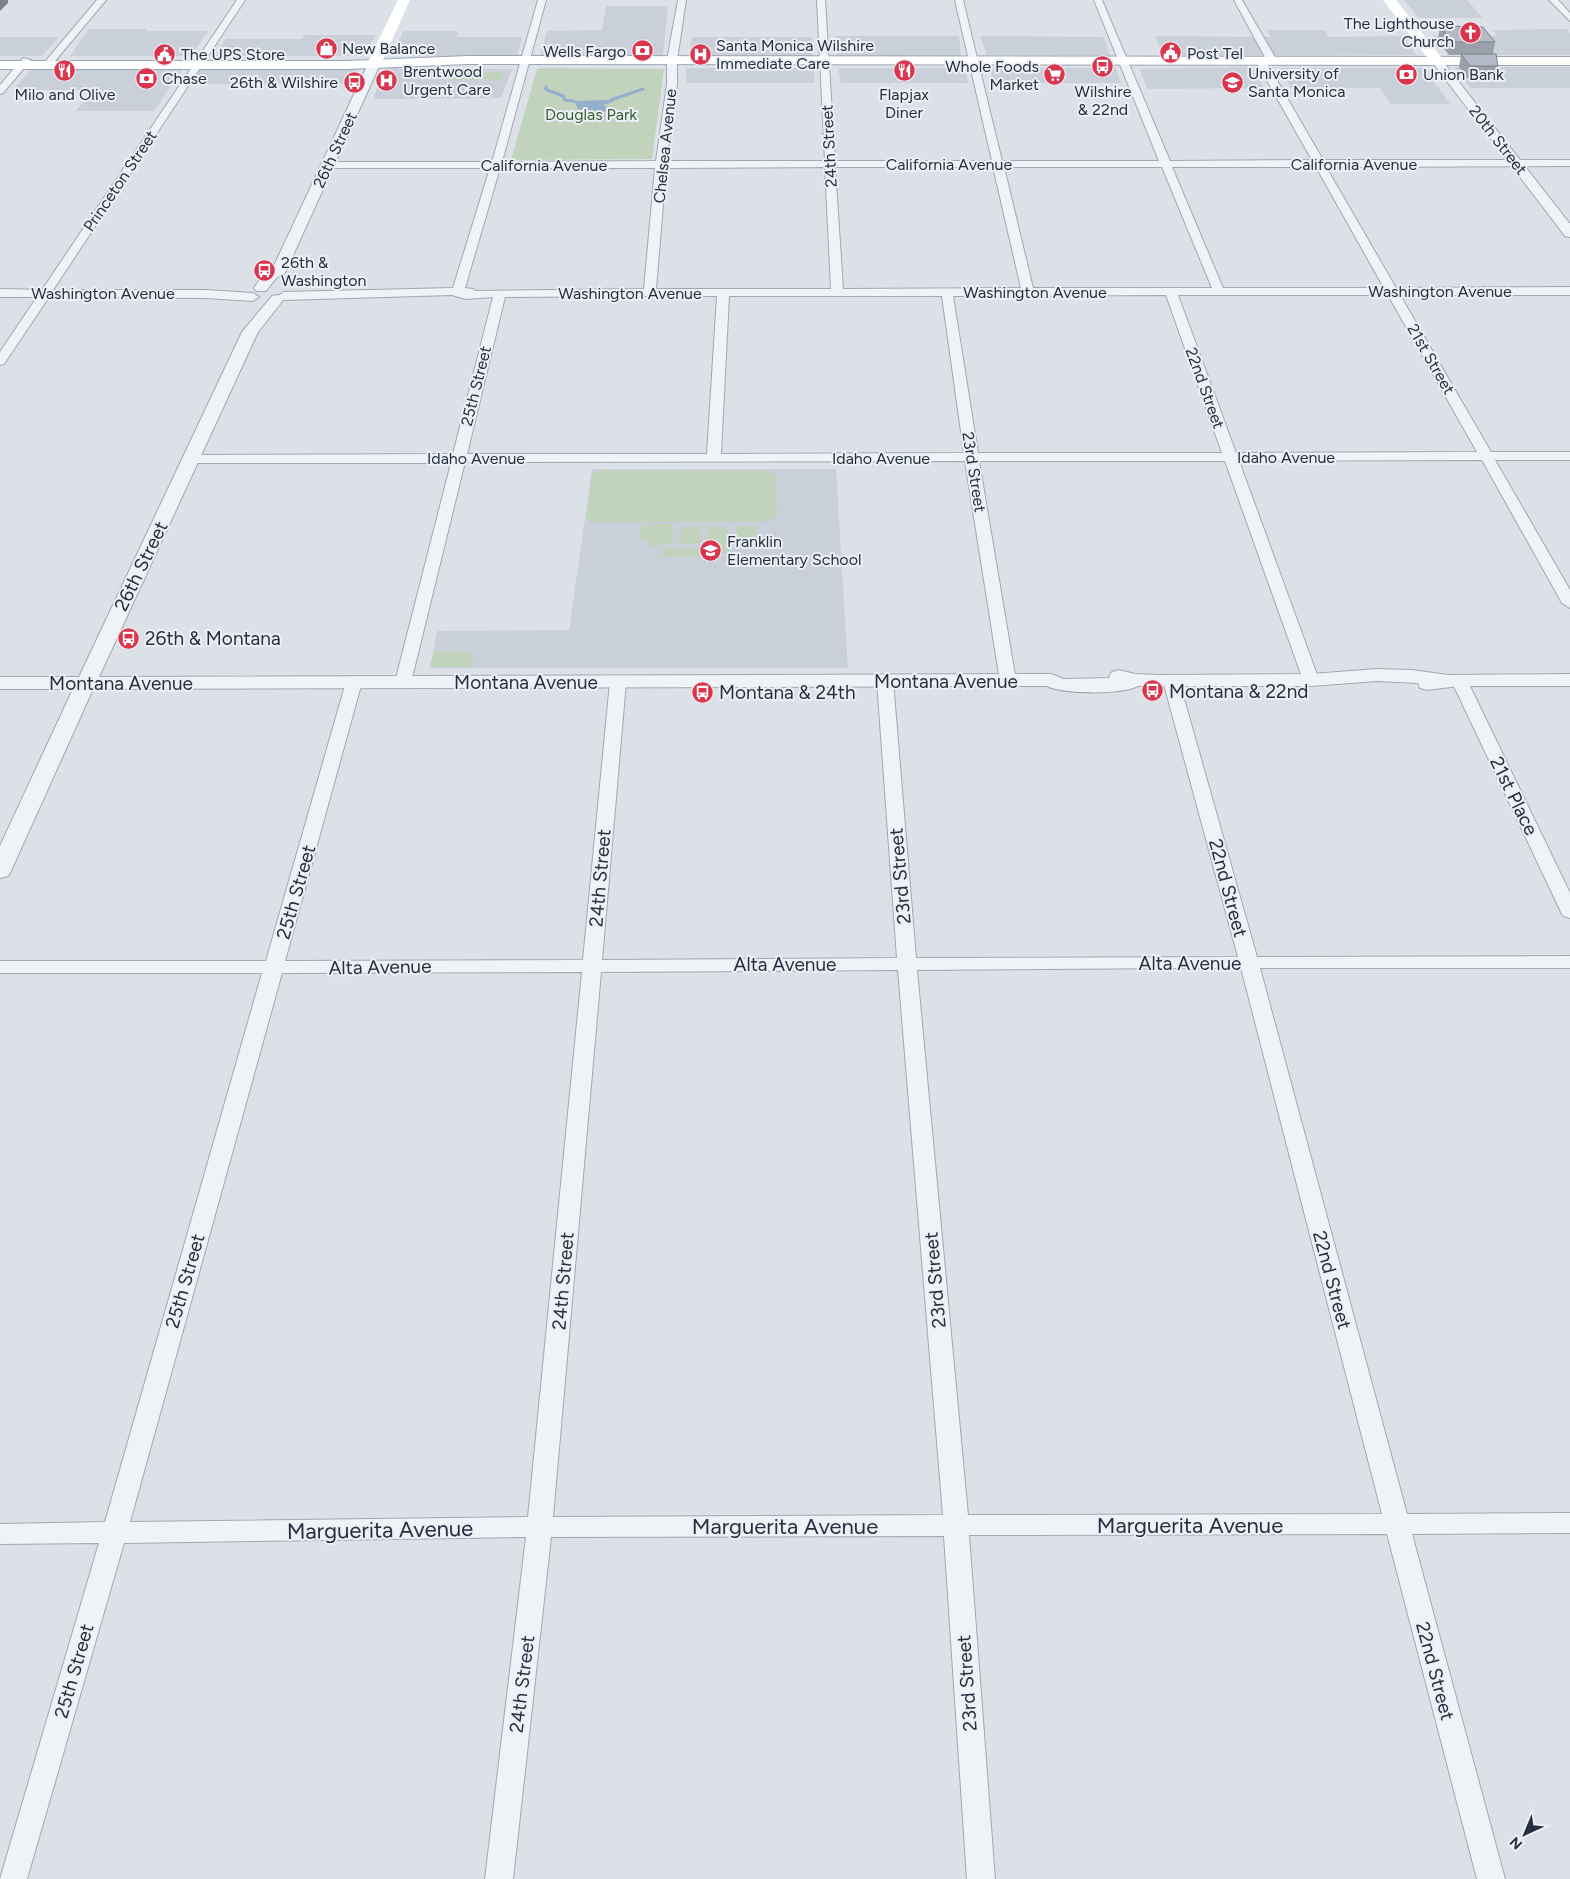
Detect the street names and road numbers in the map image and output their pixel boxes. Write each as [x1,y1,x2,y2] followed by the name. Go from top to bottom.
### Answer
[650,87,680,204] street label: Chelsea Avenue
[1465,101,1531,179] street label: 20th Street
[817,104,841,188] street label: 24th Street
[309,109,361,191] street label: 26th Street
[79,127,161,235] street label: Princeton Street
[886,155,1012,174] street label: California Avenue
[1291,155,1417,174] street label: California Avenue
[481,156,607,175] street label: California Avenue
[1368,282,1512,301] street label: Washington Avenue
[963,283,1107,302] street label: Washington Avenue
[31,284,175,303] street label: Washington Avenue
[558,284,702,303] street label: Washington Avenue
[1403,321,1459,397] street label: 21st Street
[457,344,495,428] street label: 25th Street
[1182,345,1228,431] street label: 22nd Street
[958,430,990,514] street label: 23rd Street
[1237,448,1335,467] street label: Idaho Avenue
[427,449,525,468] street label: Idaho Avenue
[832,449,930,468] street label: Idaho Avenue
[109,517,173,615] street label: 26th Street
[874,670,1018,693] street label: Montana Avenue
[454,671,598,694] street label: Montana Avenue
[49,672,193,695] street label: Montana Avenue
[1485,753,1543,839] street label: 21st Place
[884,827,916,925] street label: 23rd Street
[584,828,616,928] street label: 24th Street
[1204,836,1252,940] street label: 22nd Street
[272,842,320,942] street label: 25th Street
[1139,952,1241,975] street label: Alta Avenue
[734,953,836,976] street label: Alta Avenue
[328,955,432,979] street label: Alta Avenue
[1308,1228,1356,1332] street label: 22nd Street
[161,1231,209,1331] street label: 25th Street
[547,1231,579,1331] street label: 24th Street
[919,1231,951,1329] street label: 23rd Street
[1097,1512,1283,1539] street label: Marguerita Avenue
[692,1513,878,1540] street label: Marguerita Avenue
[287,1515,473,1545] street label: Marguerita Avenue
[1411,1619,1459,1723] street label: 22nd Street
[50,1621,98,1721] street label: 25th Street
[505,1634,539,1734] street label: 24th Street
[952,1634,982,1732] street label: 23rd Street

